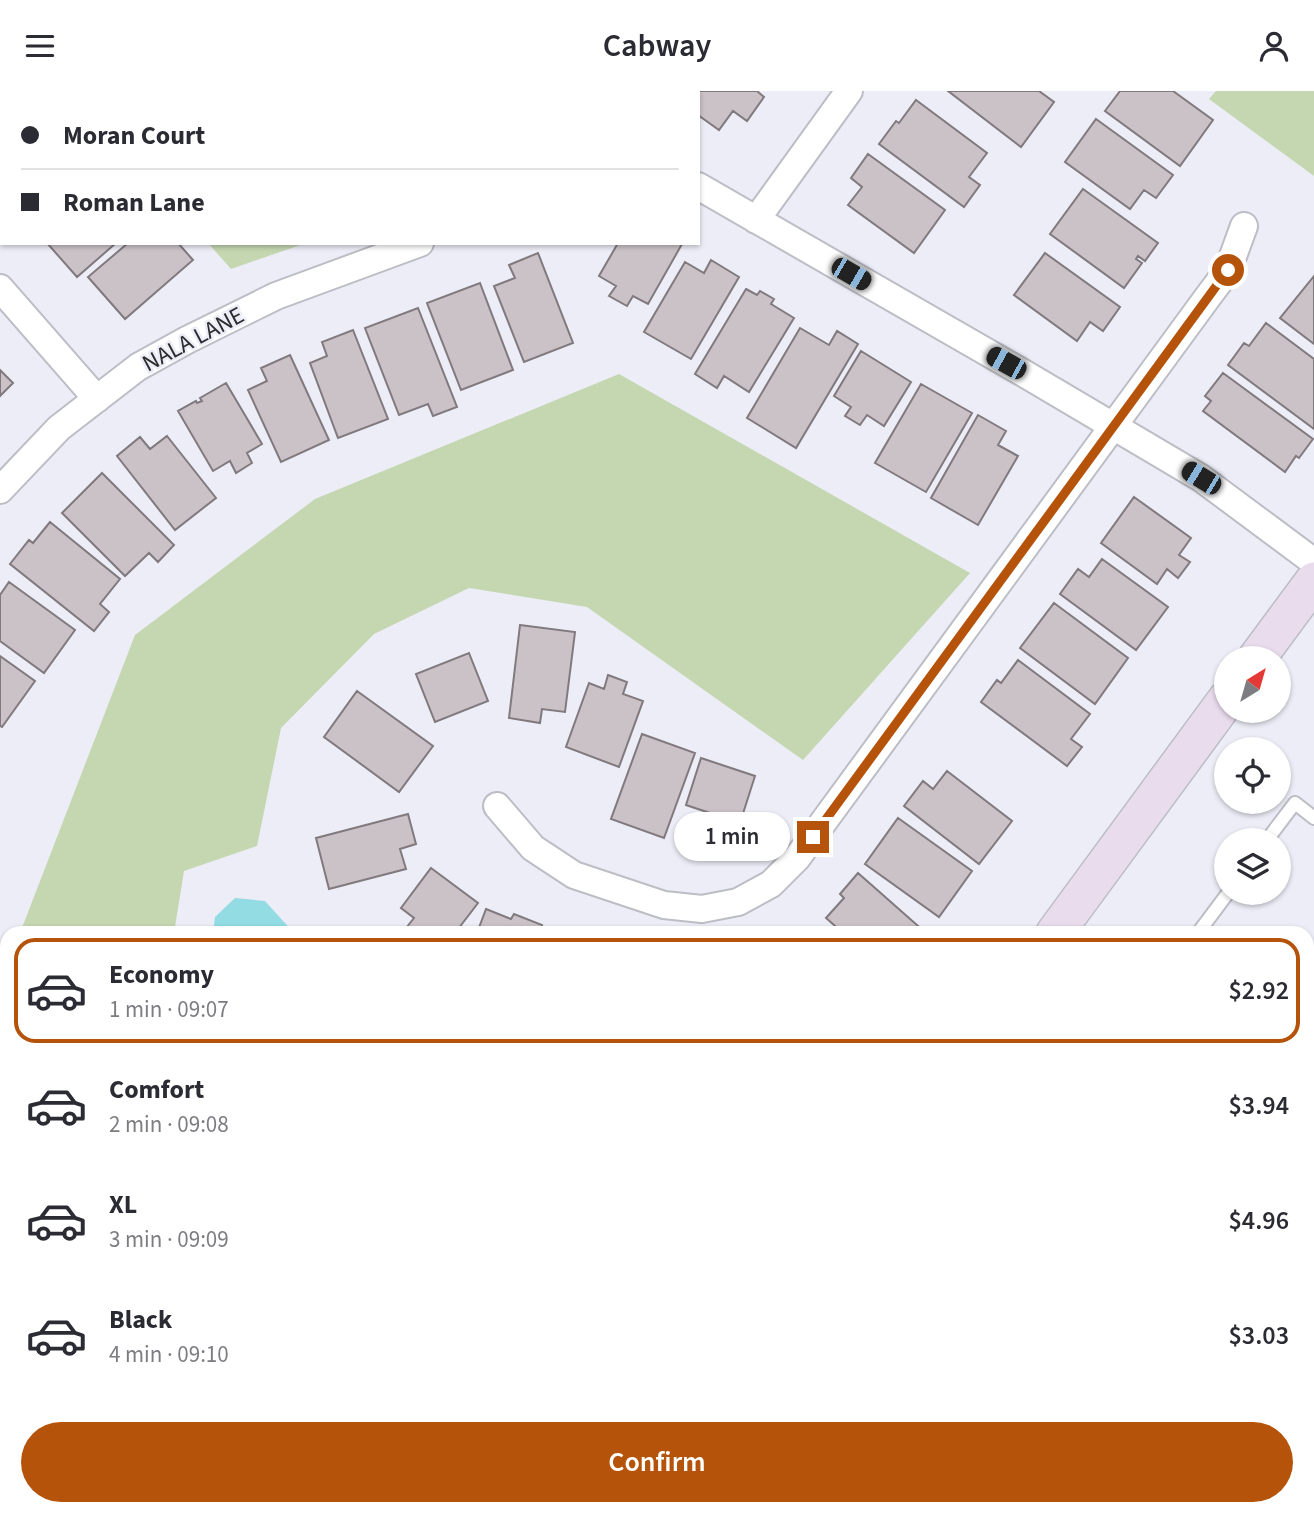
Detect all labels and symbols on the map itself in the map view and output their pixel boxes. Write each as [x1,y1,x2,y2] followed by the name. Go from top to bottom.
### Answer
[828,254,875,294] car
[1212,254,1244,286] route start
[136,298,250,381] street label: NALA LANE
[983,344,1030,382] car
[1178,458,1225,498] car
[1214,646,1292,723] north arrow
[673,813,788,861] callout: 1 min
[797,821,829,853] route end

